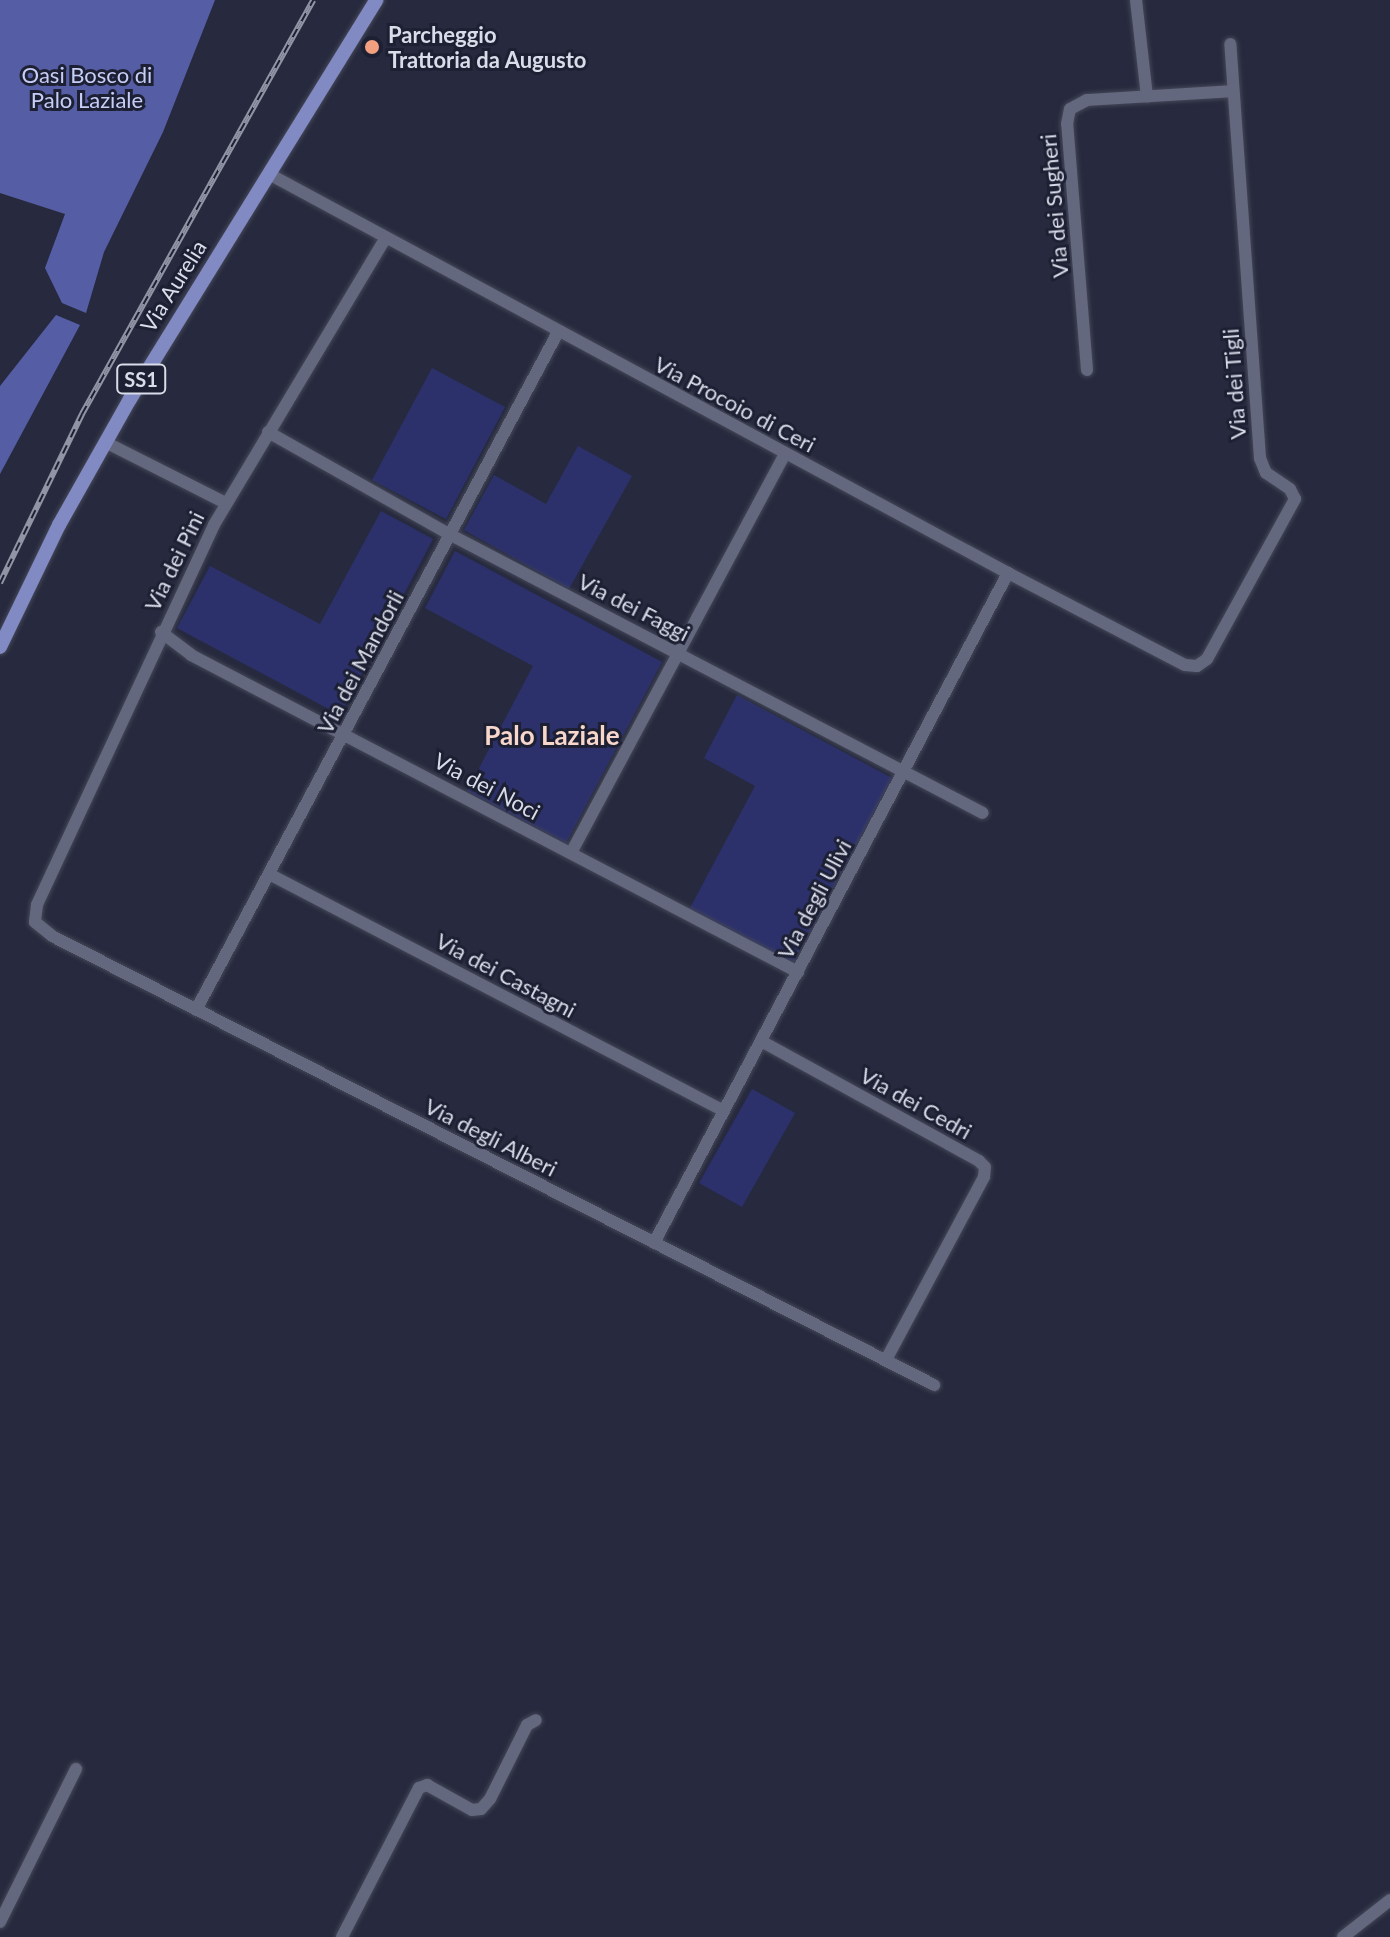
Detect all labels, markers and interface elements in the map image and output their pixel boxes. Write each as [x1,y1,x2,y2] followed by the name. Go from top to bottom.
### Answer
[388,21,587,72] place label: Parcheggio Trattoria da Augusto
[363,38,381,56] marker: Parcheggio Trattoria da Augusto
[22,61,152,112] park label: Oasi Bosco di Palo Laziale
[1035,133,1073,279] street label: Via dei Sugheri
[134,235,212,337] street label: Via Aurelia
[1217,327,1251,441] street label: Via dei Tigli
[650,350,820,458] street label: Via Procoio di Ceri
[115,363,167,395] road number: SS1
[139,507,209,615] street label: Via dei Pini
[574,568,694,646] street label: Via dei Faggi
[311,586,409,738] street label: Via dei Mandorli
[484,720,620,752] district label: Palo Laziale
[429,747,545,825] street label: Via dei Noci
[772,835,856,963] street label: Via degli Ulivi
[432,927,580,1023] street label: Via dei Castagni
[856,1062,976,1144] street label: Via dei Cedri
[420,1092,562,1182] street label: Via degli Alberi

